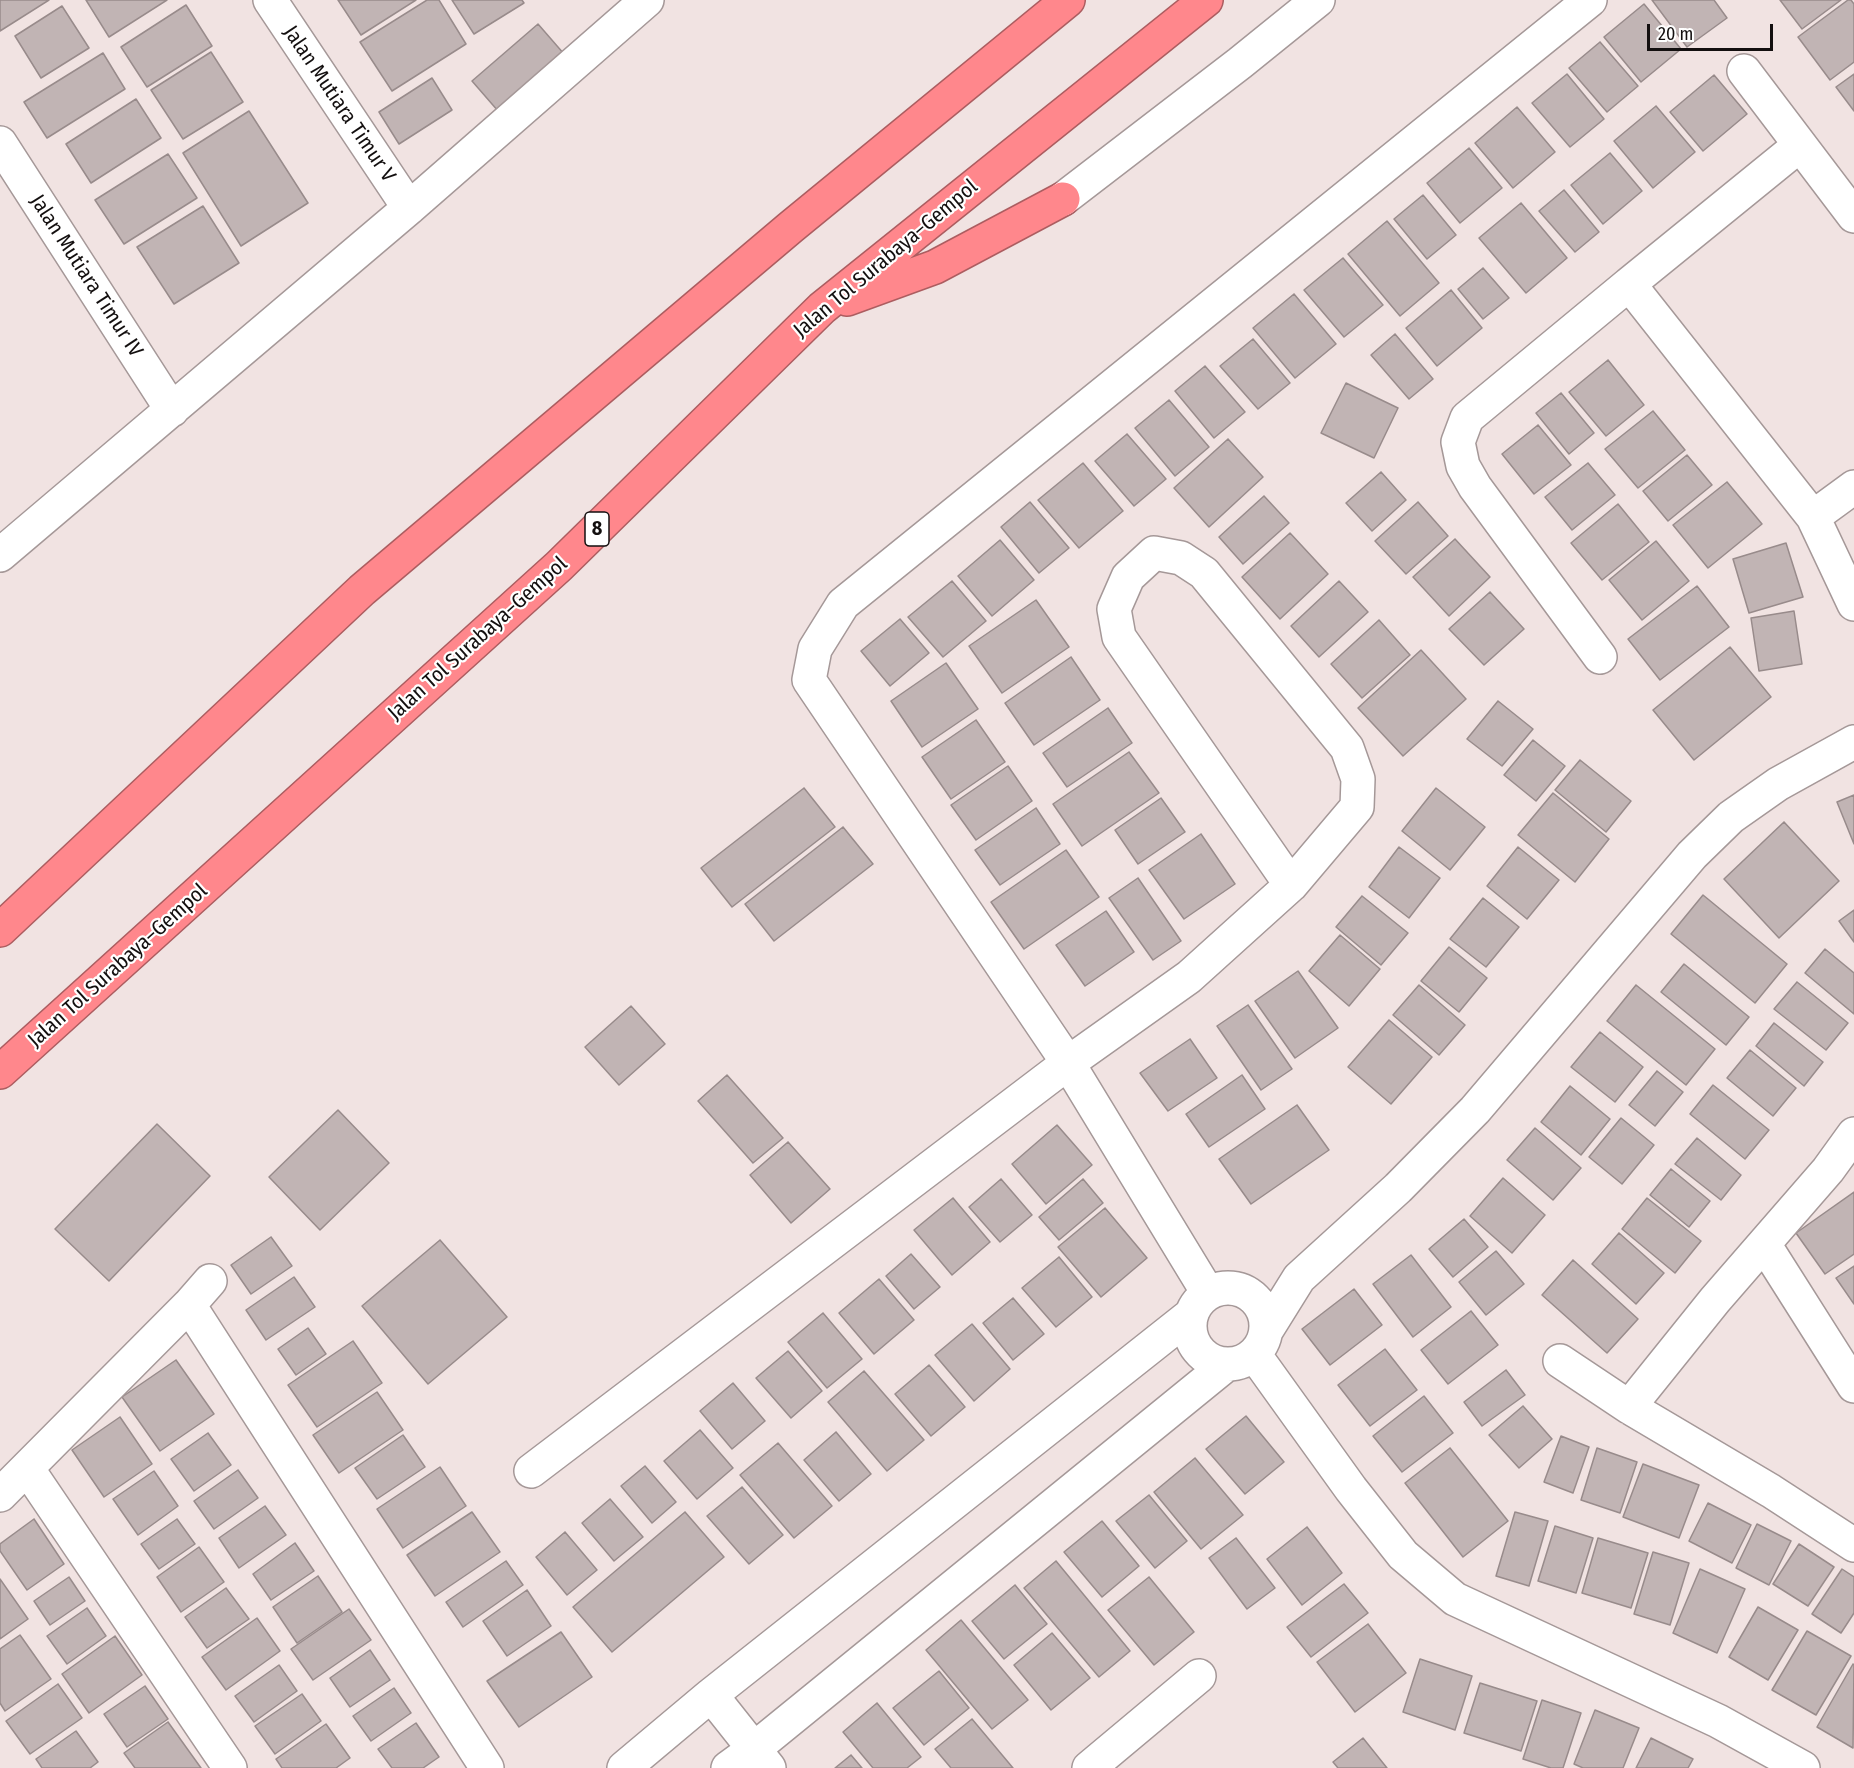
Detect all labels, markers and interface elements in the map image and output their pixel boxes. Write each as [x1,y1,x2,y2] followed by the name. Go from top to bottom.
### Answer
[1650,12,1776,50] scale bar
[277,21,401,187] street label: Jalan Mutiara Timur V
[1658,23,1693,45] text: 20 m
[789,175,983,343] street label: Jalan Tol Surabaya–Gempol
[24,190,148,362] street label: Jalan Mutiara Timur IV
[585,512,609,546] road number: 8
[383,552,573,726] street label: Jalan Tol Surabaya–Gempol
[23,879,213,1053] street label: Jalan Tol Surabaya–Gempol

